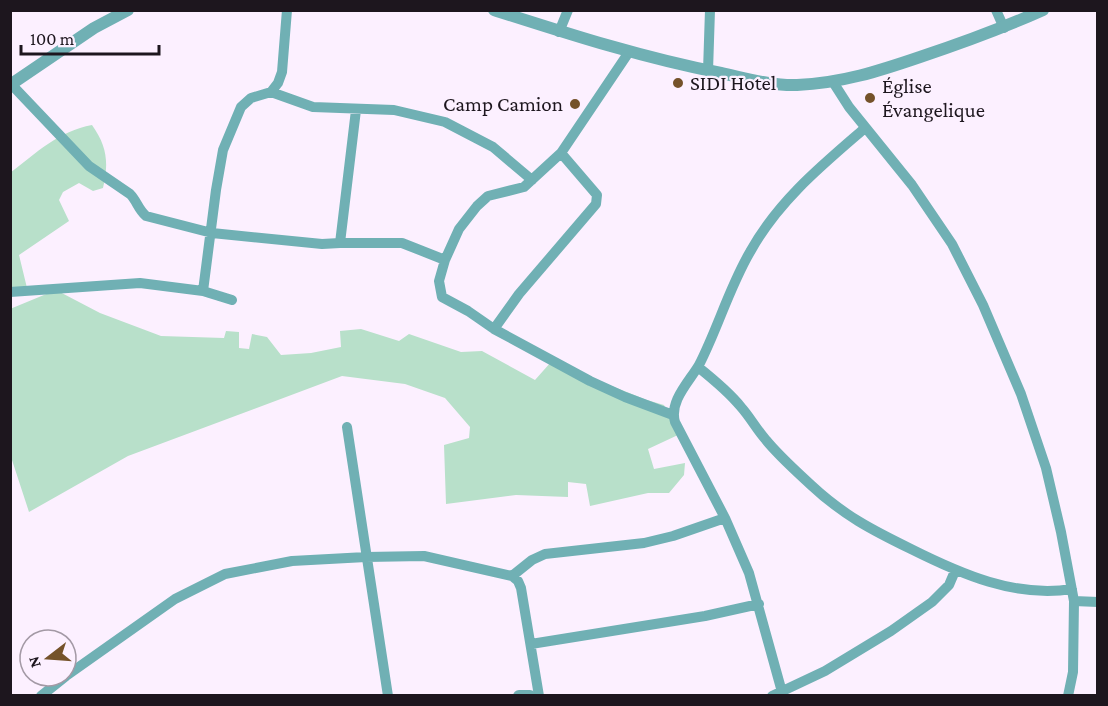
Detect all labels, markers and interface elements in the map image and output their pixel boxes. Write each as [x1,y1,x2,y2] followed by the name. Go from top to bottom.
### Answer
[21,18,159,56] scale bar
[30,29,75,49] text: 100 m
[690,71,776,95] place label: SIDI Hotel
[882,74,985,122] place label: Église Évangelique
[671,76,685,90] marker: SIDI Hotel
[863,91,877,105] marker: Église Évangelique
[443,92,563,116] place label: Camp Camion
[568,97,582,111] marker: Camp Camion
[18,628,78,688] north arrow
[24,654,44,670] text: N

